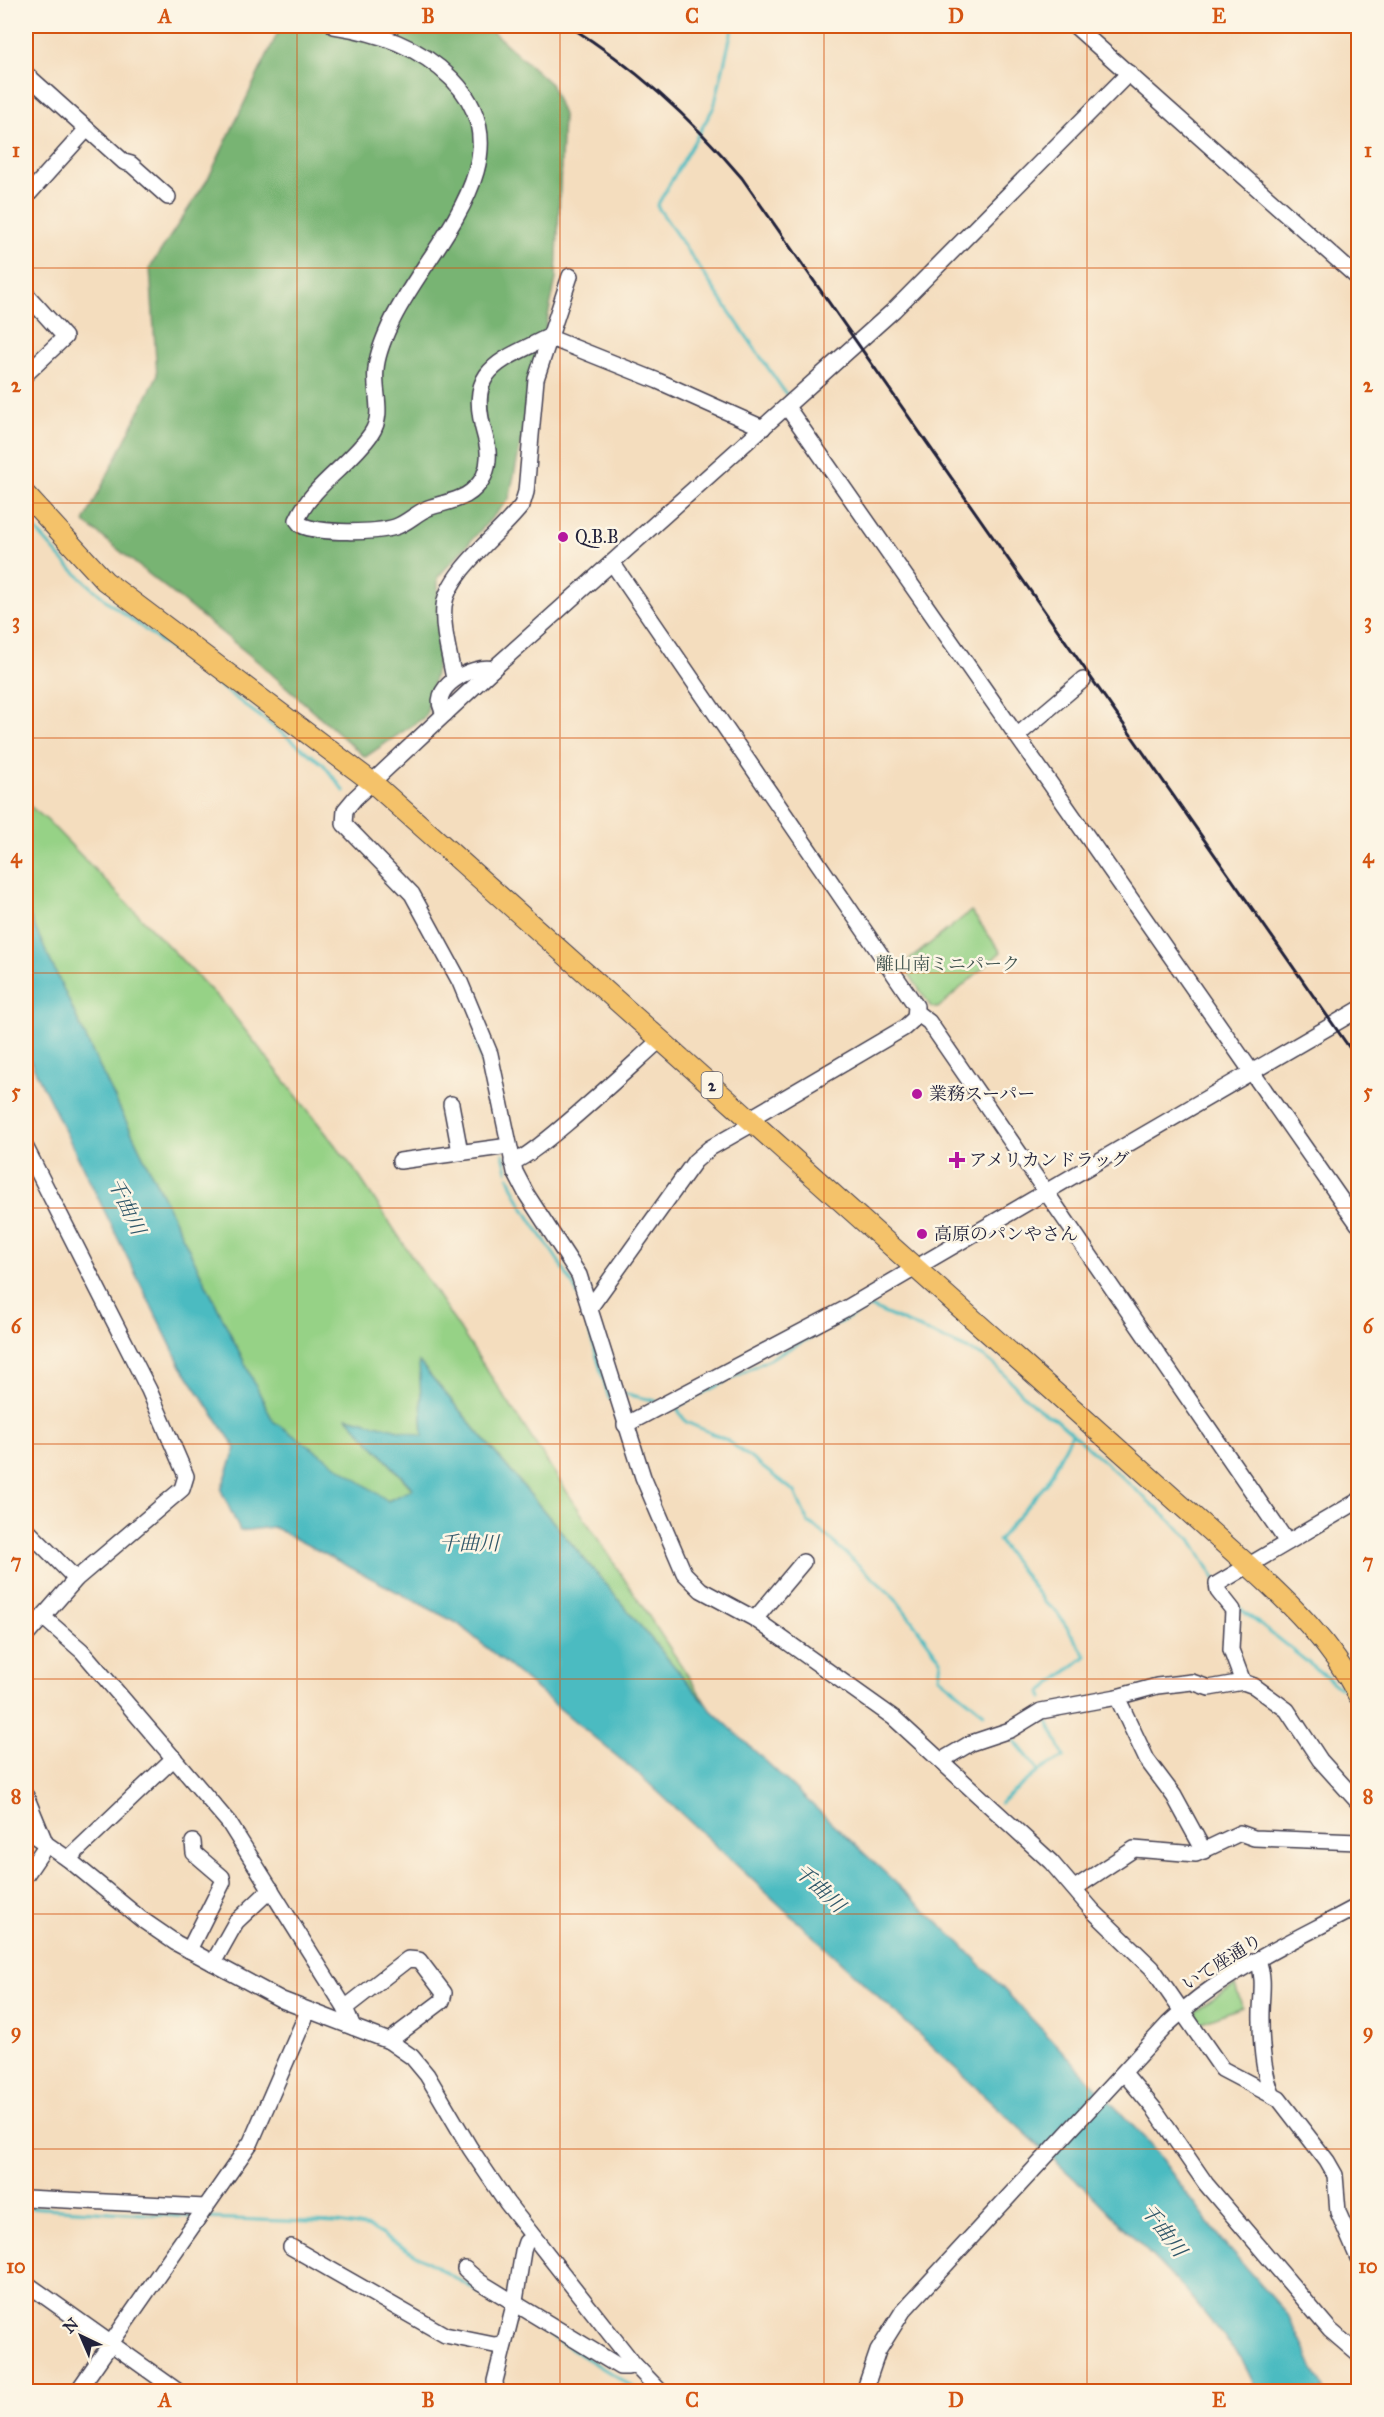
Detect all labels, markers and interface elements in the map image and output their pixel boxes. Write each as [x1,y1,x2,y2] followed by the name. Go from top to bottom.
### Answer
[156,4,172,28] text: A
[421,4,435,28] text: B
[685,4,699,28] text: C
[948,4,964,28] text: D
[1212,4,1227,28] text: E
[12,138,20,162] text: 1
[1364,138,1372,162] text: 1
[11,373,22,397] text: 2
[1363,373,1374,397] text: 2
[575,526,619,548] place label: Q.B.B
[556,530,570,544] marker: Q.B.B
[12,609,20,634] text: 3
[1364,609,1372,634] text: 3
[10,844,22,869] text: 4
[1362,844,1374,869] text: 4
[876,953,1020,975] park label: 離山南ミニパーク
[702,1072,722,1098] road number: 2
[11,1079,21,1103] text: 5
[1363,1079,1373,1103] text: 5
[929,1083,1035,1105] place label: 業務スーパー
[910,1087,924,1101] marker: 業務スーパー
[969,1149,1129,1171] place label: アメリカンドラッグ
[950,1153,964,1167] marker: アメリカンドラッグ
[103,1174,151,1240] water label: 千曲川
[934,1223,1078,1245] place label: 高原のパンやさん
[915,1227,929,1241] marker: 高原のパンやさん
[11,1314,23,1338] text: 6
[1363,1314,1375,1338] text: 6
[439,1531,501,1555] water label: 千曲川
[11,1549,22,1573] text: 7
[1363,1549,1374,1573] text: 7
[11,1784,21,1808] text: 8
[1363,1784,1373,1808] text: 8
[790,1859,852,1919] water label: 千曲川
[1178,1929,1266,1995] street label: いて座通り
[11,2019,21,2044] text: 9
[1363,2019,1373,2044] text: 9
[1136,2199,1193,2263] water label: 千曲川
[6,2254,26,2278] text: 10
[1358,2254,1378,2278] text: 10
[51,2306,111,2366] north arrow
[59,2314,83,2337] text: N
[156,2388,172,2412] text: A
[421,2388,435,2412] text: B
[685,2388,699,2412] text: C
[948,2388,964,2412] text: D
[1212,2388,1227,2412] text: E

